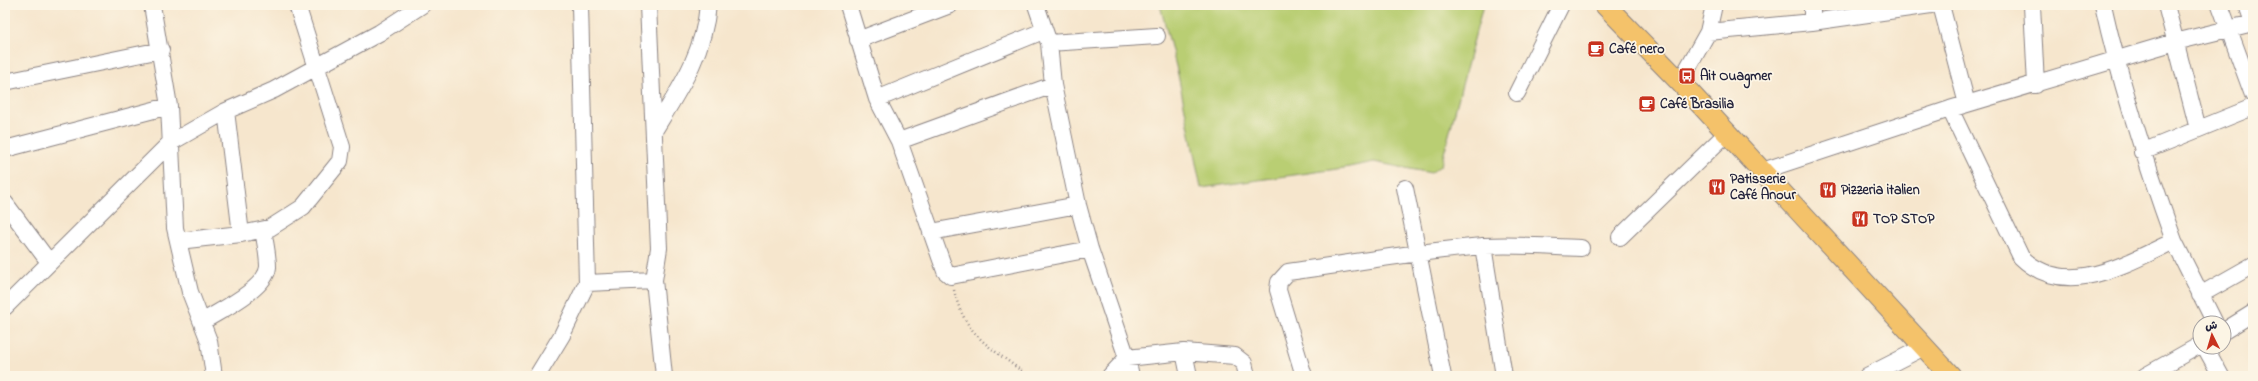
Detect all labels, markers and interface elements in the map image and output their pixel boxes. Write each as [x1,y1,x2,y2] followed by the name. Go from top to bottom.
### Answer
[1586,39,1606,59] cafe icon: Café nero
[1609,39,1664,60] place label: Café nero
[1677,66,1697,86] bus stop icon: Ait Ouagmer
[1700,66,1773,89] place label: Ait Ouagmer
[1637,94,1657,114] cafe icon: Café Brasilia
[1660,94,1735,115] place label: Café Brasilia
[1730,169,1796,206] place label: Patisserie Café Anour
[1707,177,1727,197] restaurant icon: Patisserie Café Anour
[1818,180,1838,200] restaurant icon: Pizzeria italien
[1841,180,1920,201] place label: Pizzeria italien
[1850,209,1870,229] restaurant icon: TOP STOP
[1873,209,1935,230] place label: TOP STOP
[2192,315,2232,355] north arrow
[2204,318,2218,335] text: ش

